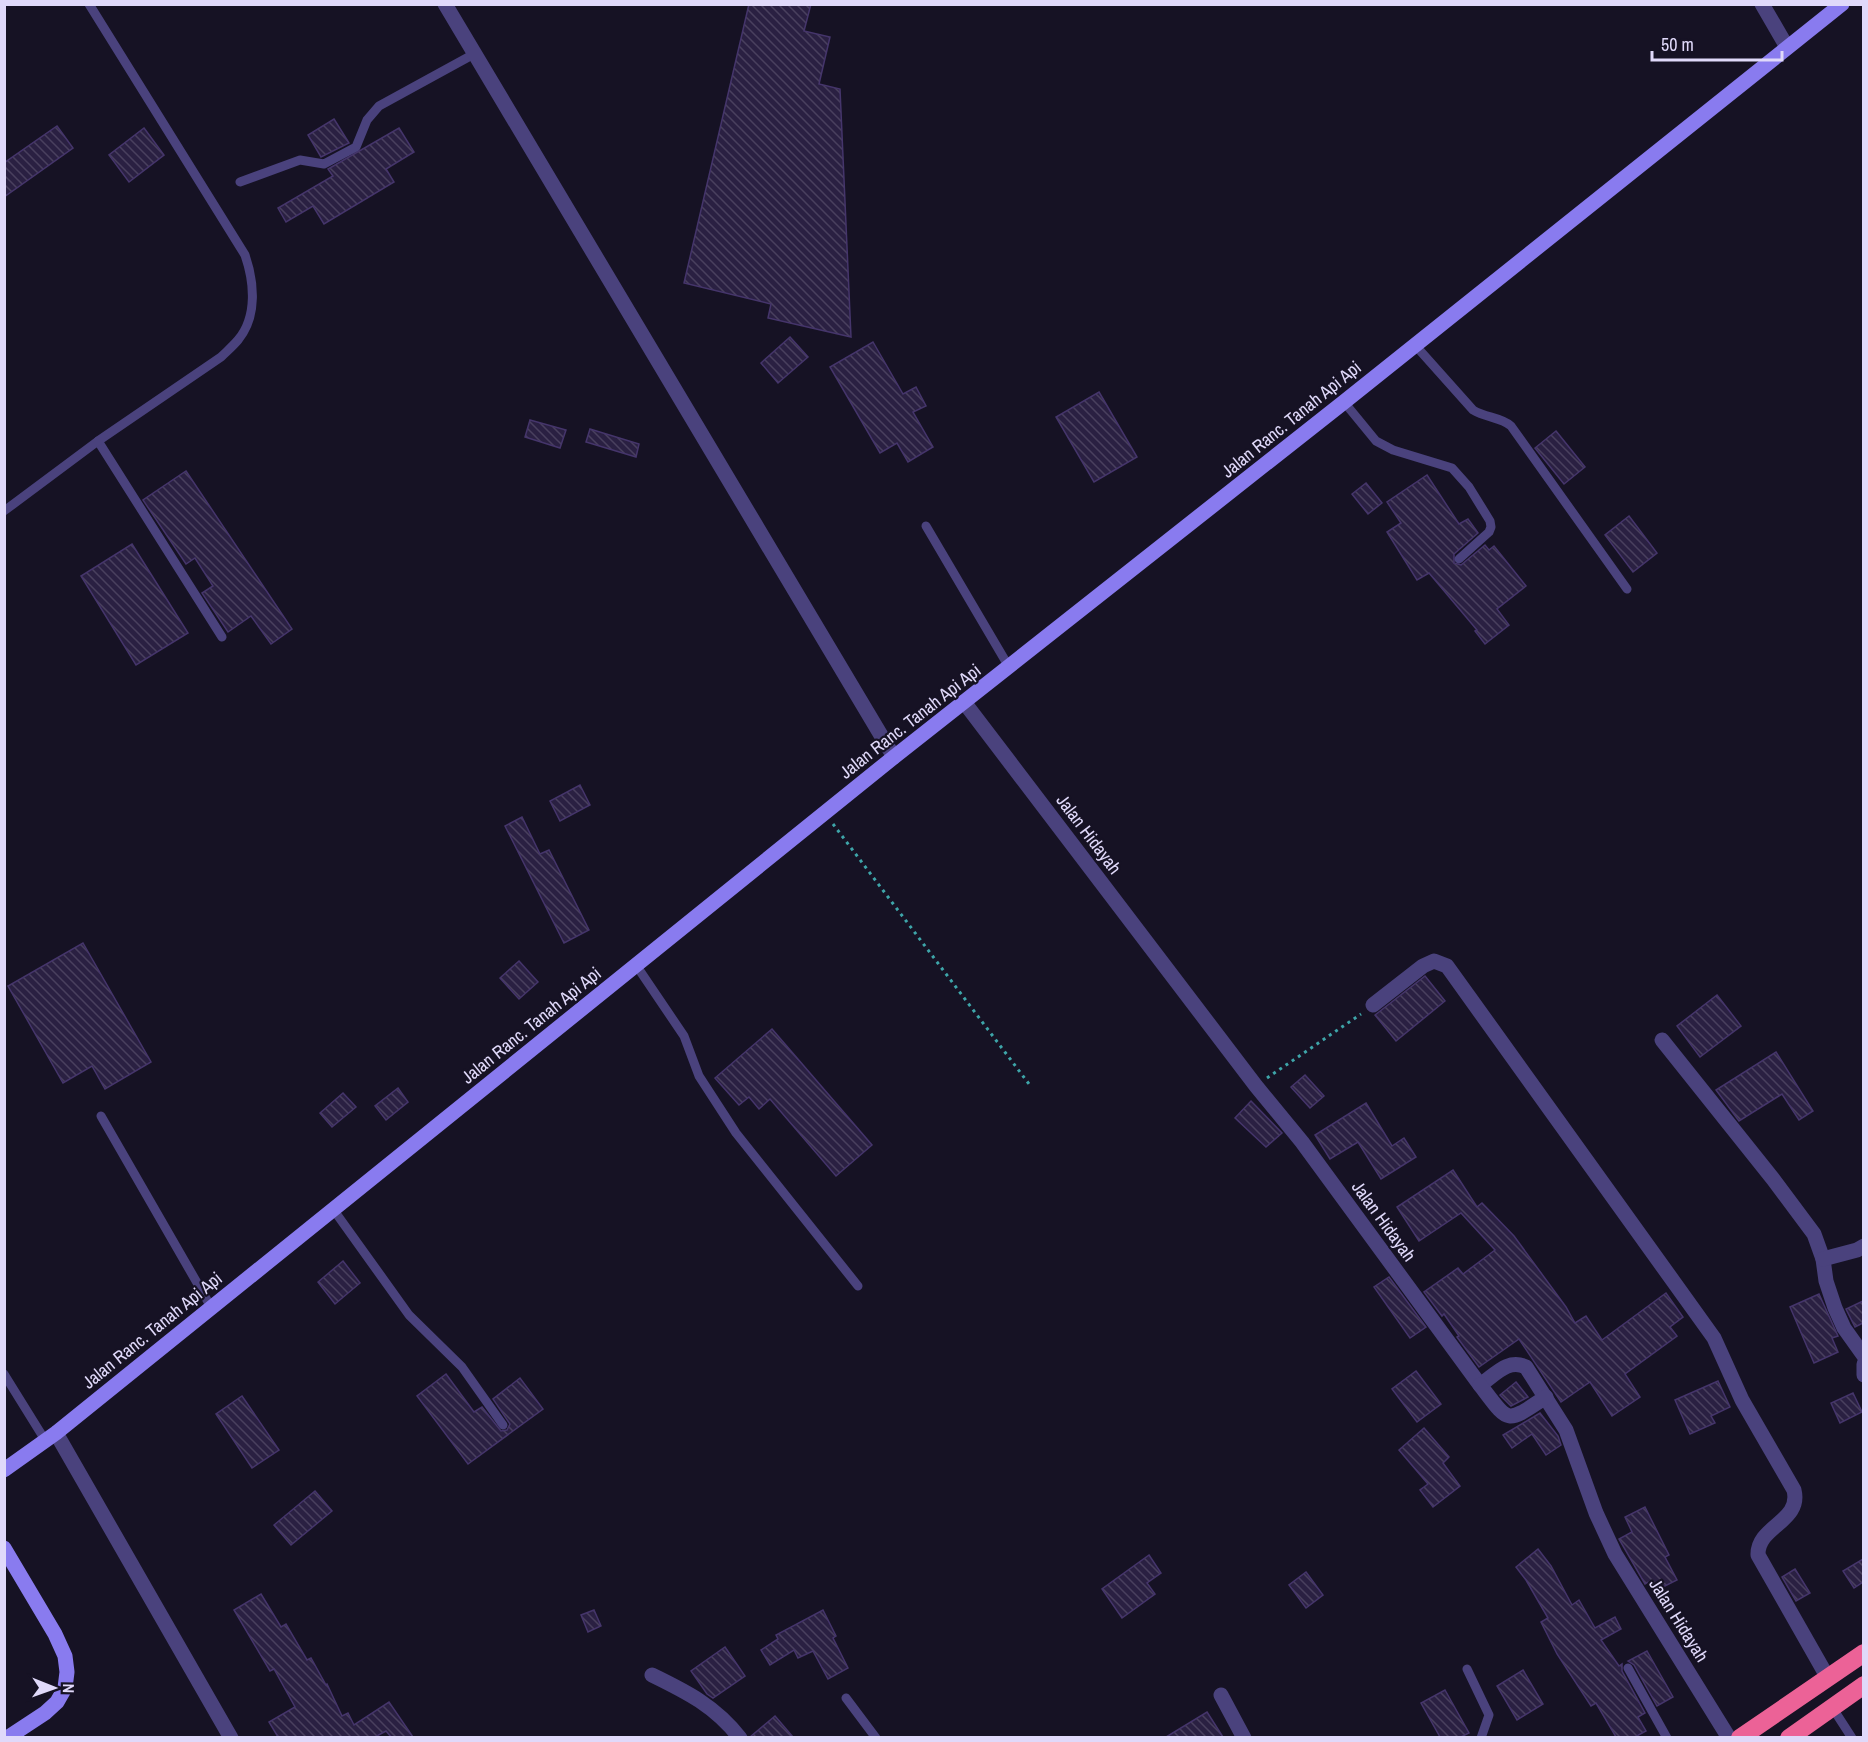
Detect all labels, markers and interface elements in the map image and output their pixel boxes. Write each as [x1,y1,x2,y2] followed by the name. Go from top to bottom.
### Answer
[1652,24,1782,62] scale bar
[1661,32,1694,57] text: 50 m
[1216,355,1366,483] street label: Jalan Ranc. Tanah Api Api
[834,658,986,784] street label: Jalan Ranc. Tanah Api Api
[1051,789,1127,879] street label: Jalan Hidayah
[456,961,606,1089] street label: Jalan Ranc. Tanah Api Api
[1346,1175,1422,1267] street label: Jalan Hidayah
[77,1266,227,1394] street label: Jalan Ranc. Tanah Api Api
[1643,1573,1715,1667] street label: Jalan Hidayah
[24,1658,84,1718] north arrow
[58,1683,80,1693] text: N

